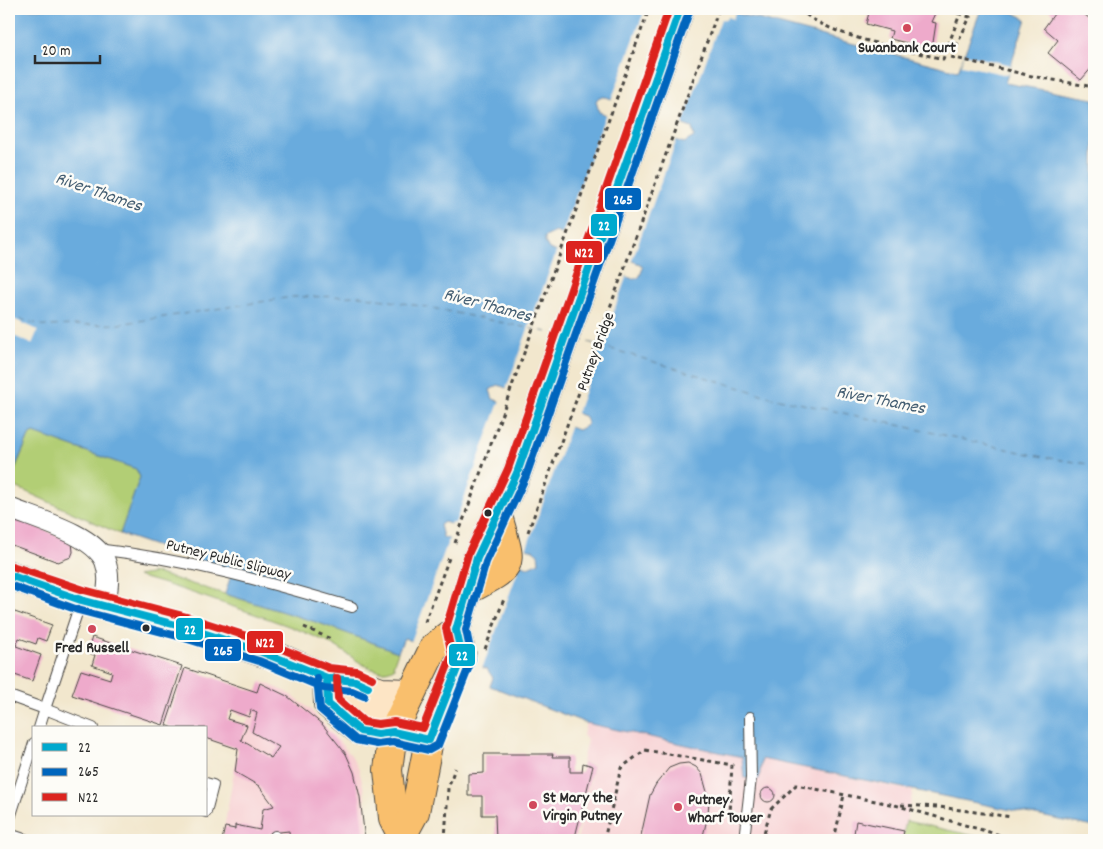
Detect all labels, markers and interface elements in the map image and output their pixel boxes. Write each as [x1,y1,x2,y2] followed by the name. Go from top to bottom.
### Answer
[901,22,913,34] marker: Swanbank Court
[35,32,100,64] scale bar
[858,37,956,60] place label: Swanbank Court
[42,41,70,63] text: 20 m
[52,167,145,220] water label: River Thames
[604,187,642,211] line badge: 265
[613,191,633,211] text: 265
[590,213,618,237] line badge: 22
[598,217,610,237] text: 22
[565,240,603,264] line badge: N22
[574,244,594,264] text: N22
[441,283,534,330] water label: River Thames
[571,309,621,395] street label: Putney Bridge
[834,381,928,422] water label: River Thames
[483,508,493,518] unlabelled marker
[163,534,294,587] street label: Putney Public Slipway
[175,617,204,641] line badge: 22
[184,621,196,641] text: 22
[86,623,98,635] marker: Fred Russell
[141,623,151,633] unlabelled marker
[246,630,284,654] line badge: N22
[255,634,275,654] text: N22
[55,637,129,660] place label: Fred Russell
[204,638,242,662] line badge: 265
[213,642,233,662] text: 265
[448,643,476,667] line badge: 22
[456,647,468,667] text: 22
[32,726,208,816] legend
[78,738,91,760] text: 22
[78,762,99,784] text: 265
[543,787,623,828] place label: St Mary the Virgin Putney
[78,788,99,810] text: N22
[688,789,764,830] place label: Putney Wharf Tower
[527,799,539,811] marker: St Mary the Virgin Putney
[672,801,684,813] marker: Putney Wharf Tower

